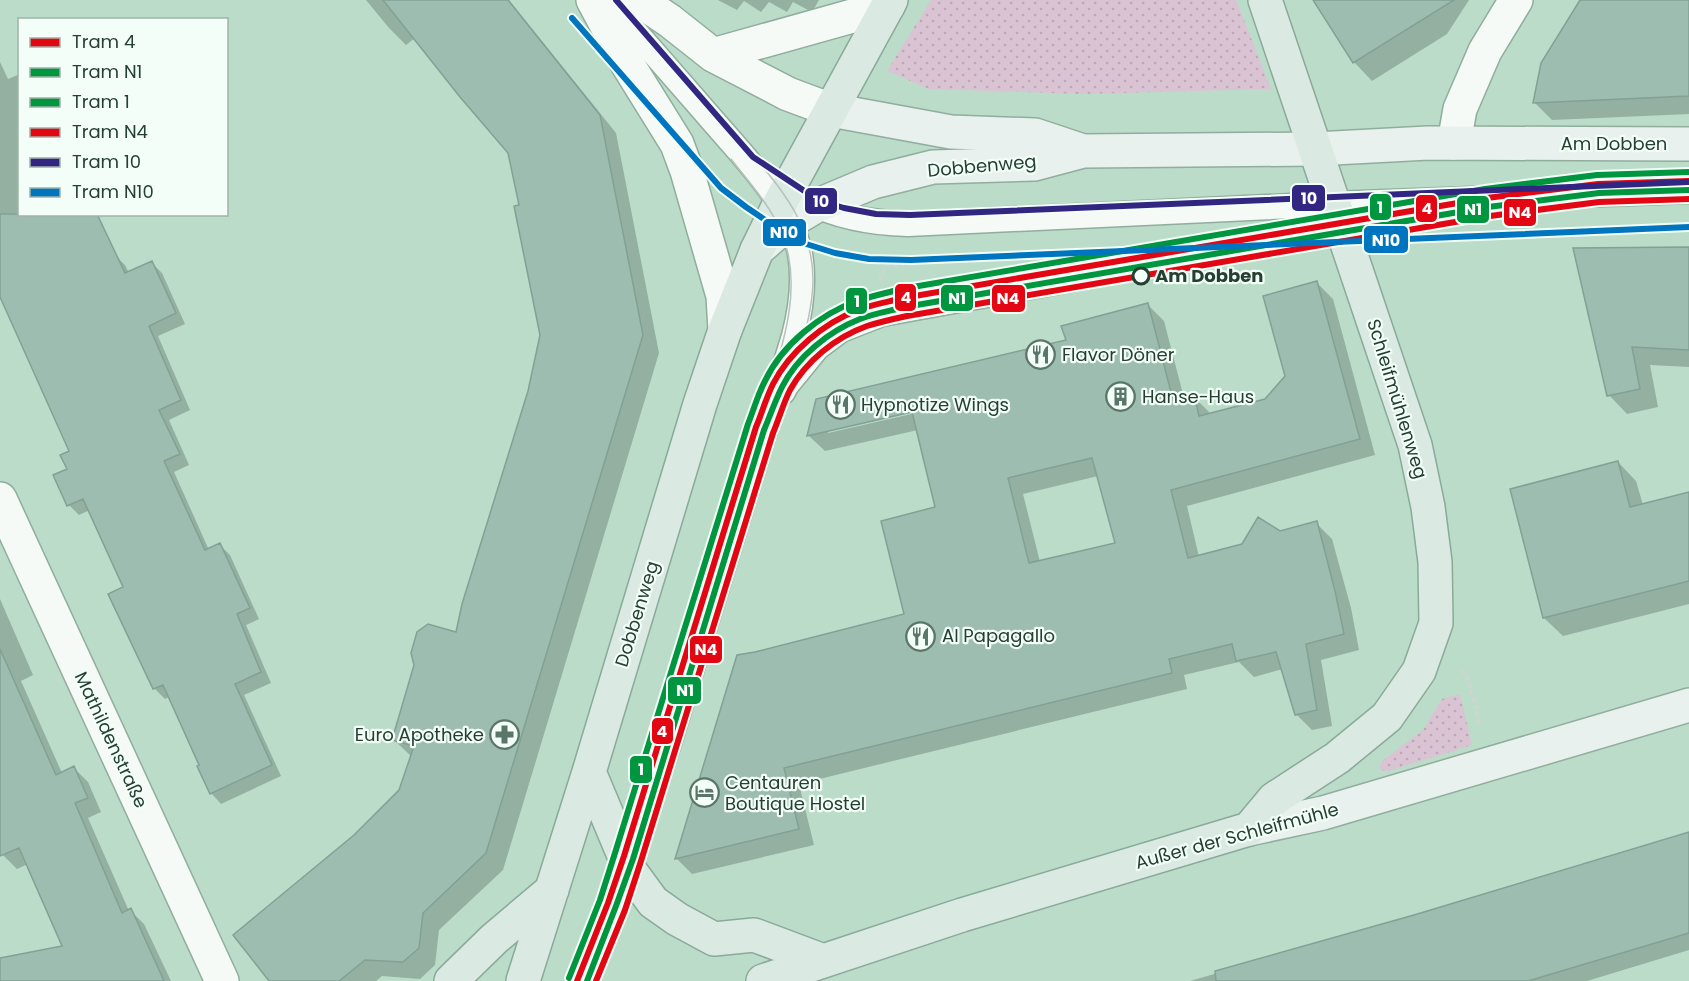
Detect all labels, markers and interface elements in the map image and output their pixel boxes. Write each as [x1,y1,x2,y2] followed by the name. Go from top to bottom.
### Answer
[18,18,228,216] legend
[72,29,135,54] text: Tram 4
[72,59,142,84] text: Tram N1
[72,89,130,114] text: Tram 1
[72,119,148,144] text: Tram N4
[1561,131,1667,156] street label: Am Dobben
[926,148,1038,183] street label: Dobbenweg
[72,149,141,174] text: Tram 10
[72,179,154,204] text: Tram N10
[1291,184,1326,212] line badge: 10
[804,187,838,215] line badge: 10
[1301,187,1317,210] text: 10
[813,190,829,213] text: 10
[1369,193,1392,221] line badge: 1
[1415,194,1438,223] line badge: 4
[1456,195,1490,224] line badge: N1
[1377,196,1383,219] text: 1
[1422,197,1433,220] text: 4
[1464,198,1482,221] text: N1
[1503,198,1537,227] line badge: N4
[1509,201,1532,224] text: N4
[762,218,807,247] line badge: N10
[770,221,798,244] text: N10
[1363,225,1409,254] line badge: N10
[1372,229,1400,252] text: N10
[1155,263,1263,288] place label: Am Dobben
[1132,267,1150,285] marker: Am Dobben
[894,283,917,312] line badge: 4
[940,284,974,312] line badge: N1
[991,284,1026,313] line badge: N4
[901,286,912,309] text: 4
[845,287,868,315] line badge: 1
[948,287,966,310] text: N1
[997,287,1020,310] text: N4
[854,290,860,313] text: 1
[1361,316,1434,482] street label: Schleifmühlenweg
[1025,339,1057,371] restaurant icon: Flavor Döner
[1062,342,1175,367] place label: Flavor Döner
[1105,381,1137,413] building icon: Hanse-Haus
[1142,384,1254,409] place label: Hanse-Haus
[824,389,856,421] restaurant icon: Hypnotize Wings
[861,392,1009,417] place label: Hypnotize Wings
[609,558,664,670] street label: Dobbenweg
[905,620,937,652] restaurant icon: Al Papagallo
[942,623,1055,648] place label: Al Papagallo
[689,635,723,664] line badge: N4
[695,638,718,661] text: N4
[69,668,154,812] street label: Mathildenstraße
[667,676,702,705] line badge: N1
[676,679,694,702] text: N1
[651,717,674,745] line badge: 4
[489,719,521,751] pharmacy icon: Euro Apotheke
[657,720,668,743] text: 4
[355,722,484,747] place label: Euro Apotheke
[629,755,653,784] line badge: 1
[638,758,644,781] text: 1
[725,770,865,816] place label: Centauren Boutique Hostel
[688,777,720,809] hotel icon: Centauren Boutique Hostel
[1132,796,1341,875] street label: Außer der Schleifmühle

